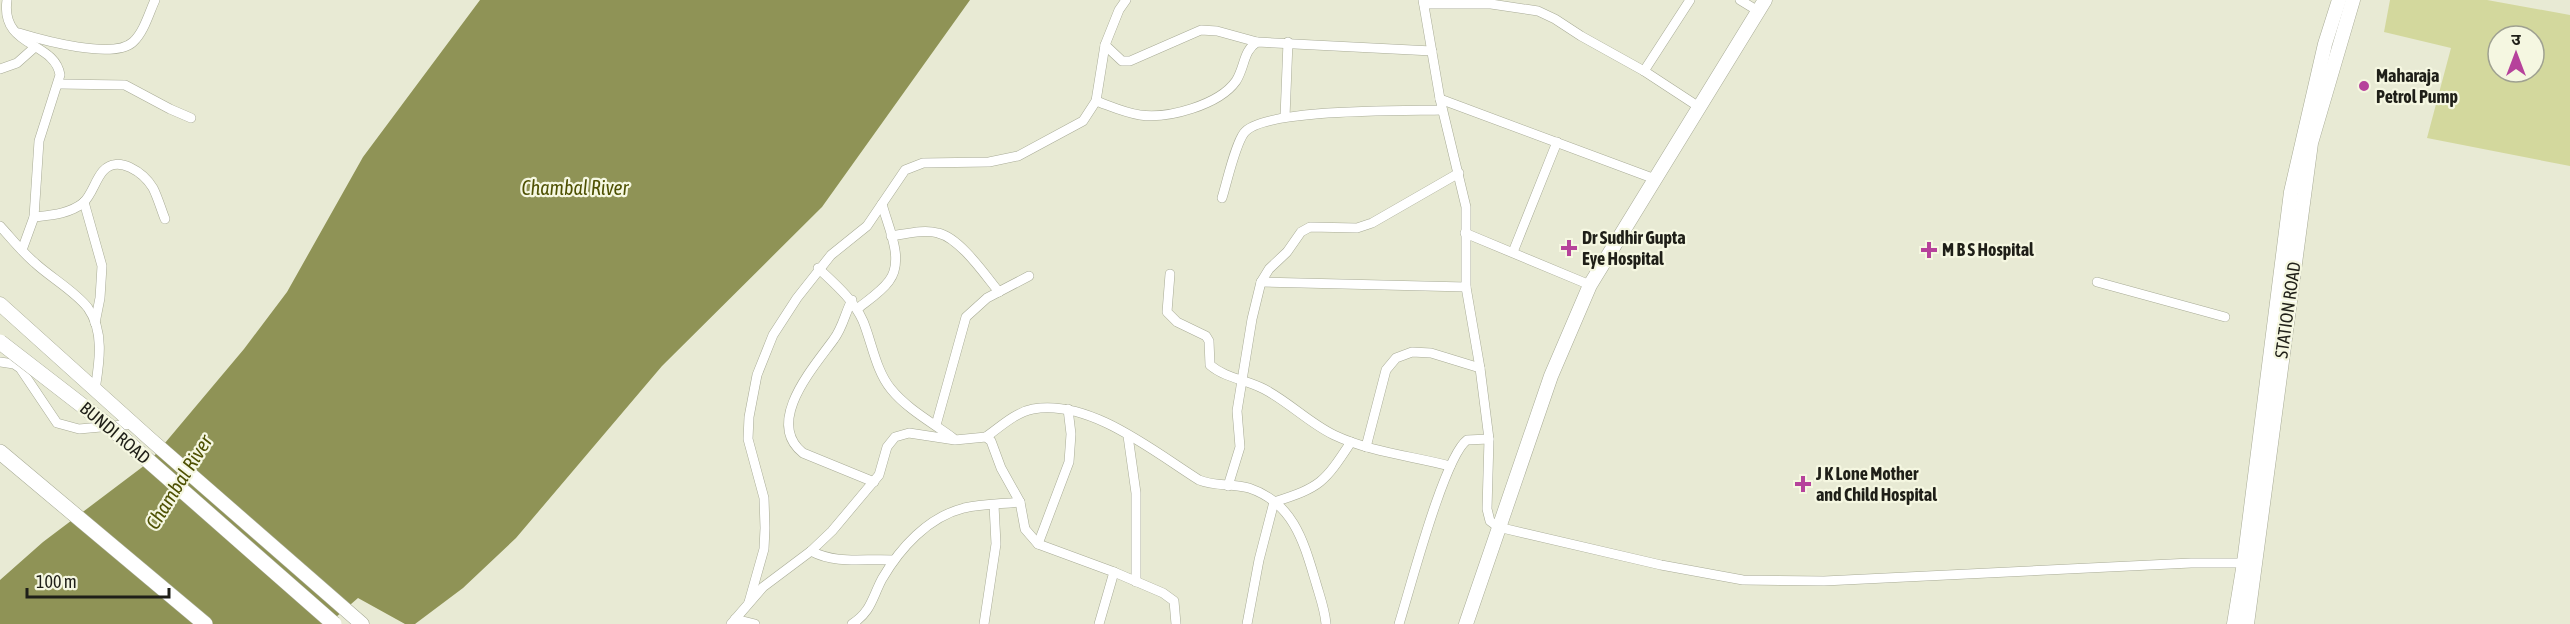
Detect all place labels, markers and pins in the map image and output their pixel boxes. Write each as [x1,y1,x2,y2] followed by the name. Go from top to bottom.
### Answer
[2376,65,2458,107] place label: Maharaja Petrol Pump
[2357,79,2371,93] marker: Maharaja Petrol Pump
[1582,227,1686,269] place label: Dr Sudhir Gupta Eye Hospital
[1560,239,1578,257] marker: Dr Sudhir Gupta Eye Hospital
[1942,239,2034,260] place label: M B S Hospital
[1920,241,1938,259] marker: M B S Hospital
[1815,463,1937,505] place label: J K Lone Mother and Child Hospital
[1794,475,1812,493] marker: J K Lone Mother and Child Hospital

